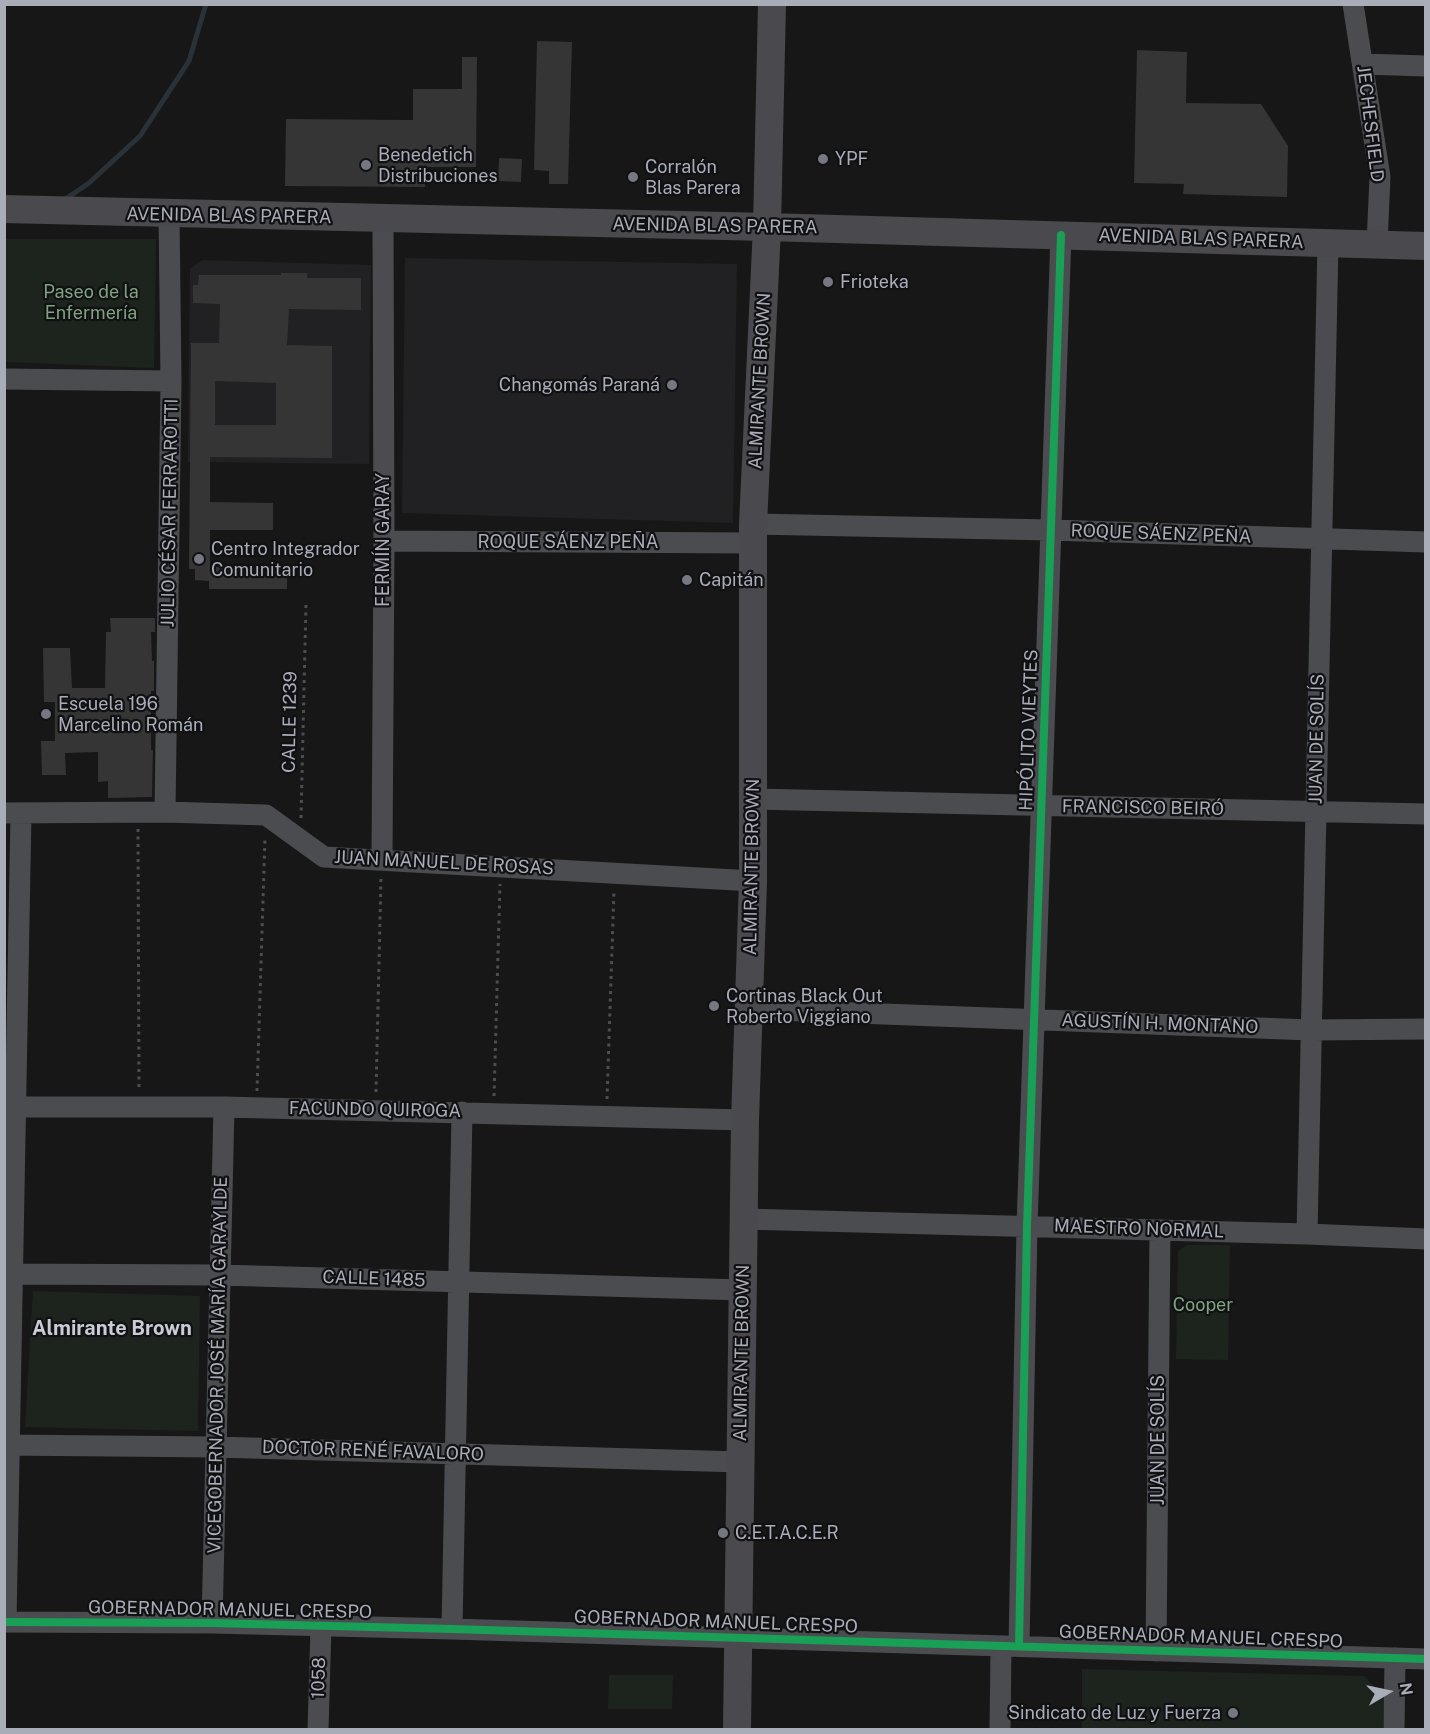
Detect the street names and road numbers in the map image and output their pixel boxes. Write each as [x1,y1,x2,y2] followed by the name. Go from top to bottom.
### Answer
[1352,64,1388,184] street label: JECHESFIELD
[126,203,332,229] street label: AVENIDA BLAS PARERA
[612,213,818,239] street label: AVENIDA BLAS PARERA
[1098,225,1304,253] street label: AVENIDA BLAS PARERA
[745,292,775,470] street label: ALMIRANTE BROWN
[157,398,183,628] street label: JULIO CÉSAR FERRAROTTI
[372,473,394,607] street label: FERMÍN GARAY
[1070,520,1252,548] street label: ROQUE SÁENZ PEÑA
[478,531,658,553] street label: ROQUE SÁENZ PEÑA
[1015,649,1043,811] street label: HIPÓLITO VIEYTES
[278,671,302,773] street label: CALLE 1239
[1305,674,1329,804] street label: JUAN DE SOLÍS
[740,778,764,956] street label: ALMIRANTE BROWN
[1062,796,1224,820] street label: FRANCISCO BEIRÓ
[334,846,554,880] street label: JUAN MANUEL DE ROSAS
[1061,1010,1259,1038] street label: AGUSTÍN H. MONTANO
[289,1098,461,1122] street label: FACUNDO QUIROGA
[204,1176,232,1554] street label: VICEGOBERNADOR JOSÉ MARÍA GARAYLDE
[1054,1215,1224,1243] street label: MAESTRO NORMAL
[730,1264,754,1442] street label: ALMIRANTE BROWN
[322,1266,426,1292] street label: CALLE 1485
[1147,1375,1169,1505] street label: JUAN DE SOLÍS
[262,1436,484,1466] street label: DOCTOR RENÉ FAVALORO
[88,1597,372,1623] street label: GOBERNADOR MANUEL CRESPO
[574,1606,858,1638] street label: GOBERNADOR MANUEL CRESPO
[1059,1621,1343,1653] street label: GOBERNADOR MANUEL CRESPO
[307,1657,331,1699] street label: 1058

